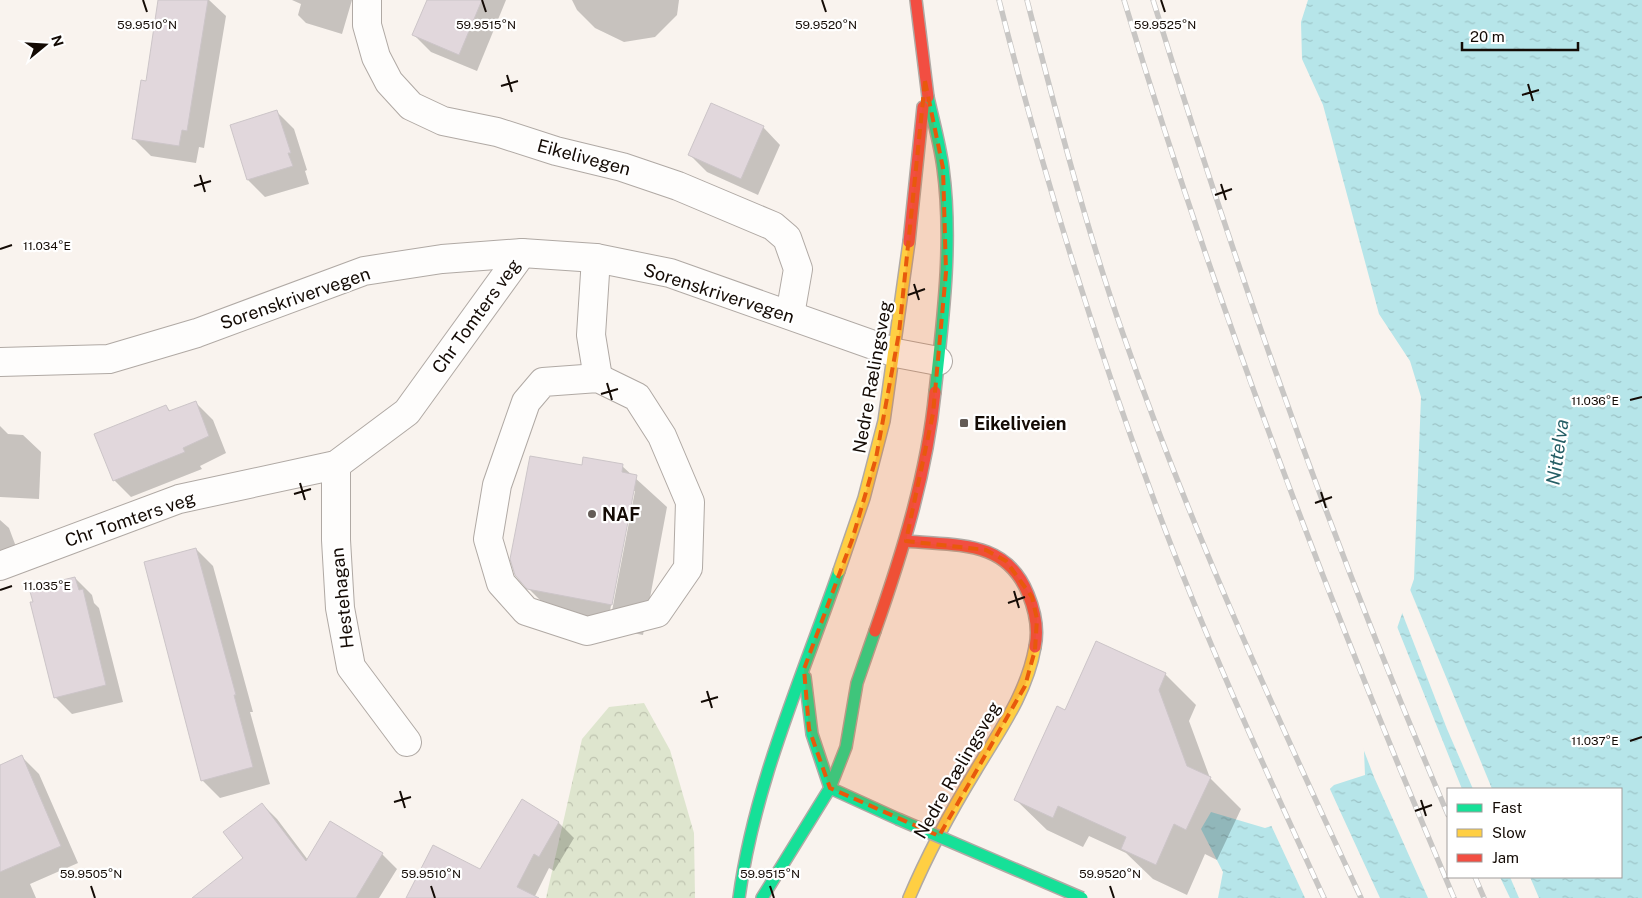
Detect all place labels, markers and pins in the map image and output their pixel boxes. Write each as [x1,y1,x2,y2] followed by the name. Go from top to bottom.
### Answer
[974,413,1066,434] place label: Eikeliveien
[958,417,970,429] marker: Eikeliveien
[602,504,640,525] place label: NAF
[586,508,598,520] marker: NAF

